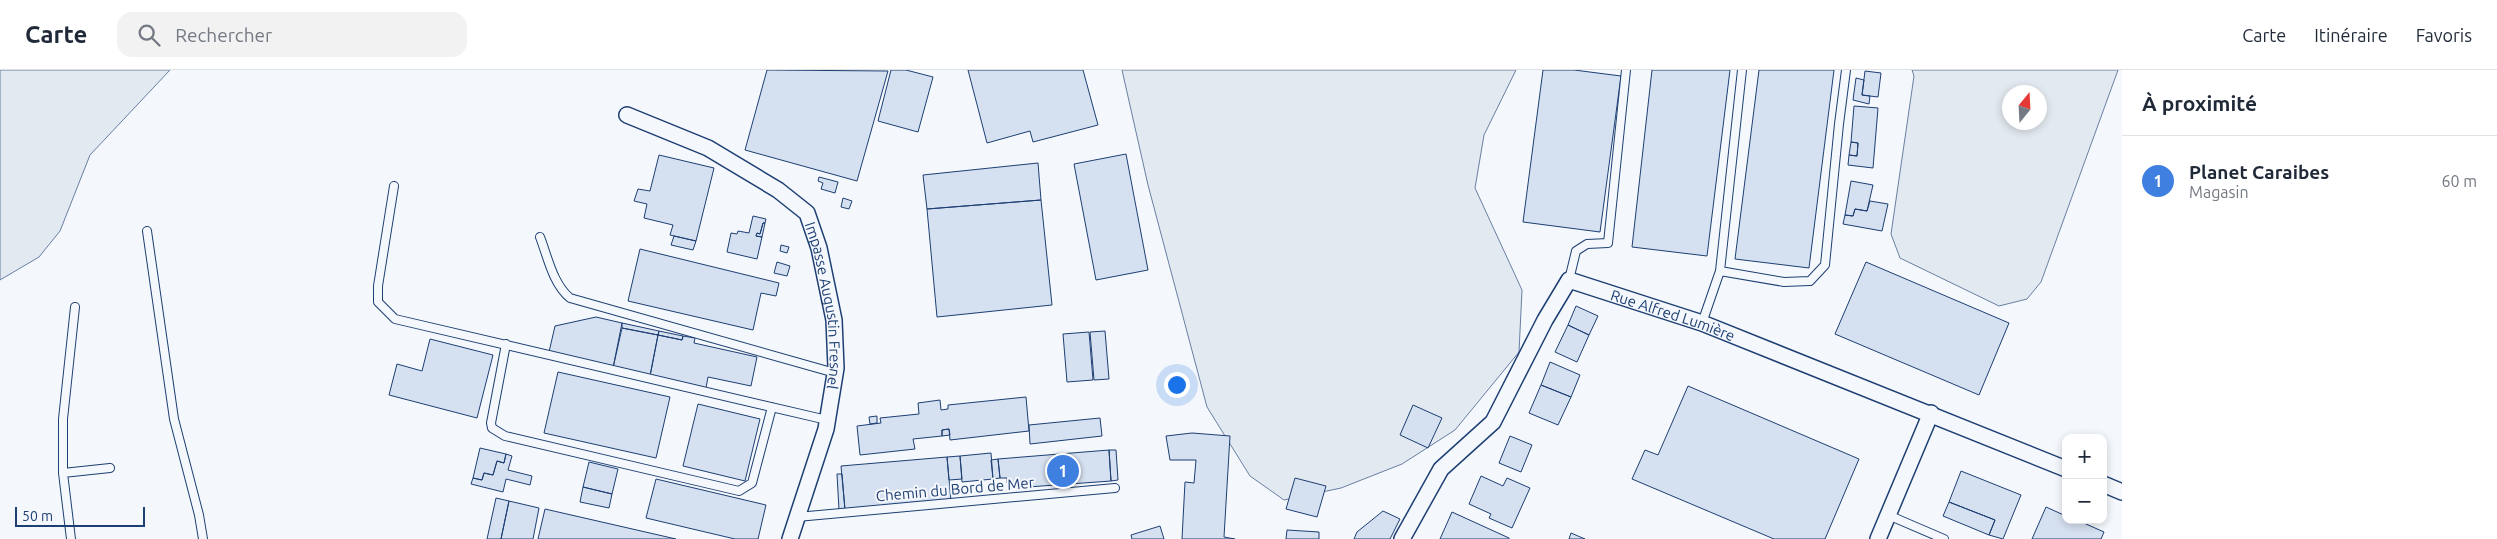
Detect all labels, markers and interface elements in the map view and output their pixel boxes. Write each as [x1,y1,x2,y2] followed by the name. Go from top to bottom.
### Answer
[117,12,467,57] search box
[25,21,87,48] text: Carte
[135,21,163,49] icon: search
[175,24,272,46] text: Rechercher
[2242,25,2286,45] text: Carte
[2314,25,2388,45] text: Itinéraire
[2416,25,2472,45] text: Favoris
[2002,85,2047,130] north arrow
[2142,91,2257,115] text: À proximité
[2189,161,2329,183] text: Planet Caraibes
[2153,172,2163,190] text: 1
[2441,172,2477,190] text: 60 m
[2189,183,2249,201] text: Magasin
[802,219,845,391] street label: Impasse Augustin Fresnel
[1609,286,1738,344] street label: Rue Alfred Lumière
[1164,372,1190,398] your location
[2062,434,2107,524] map controls
[2062,434,2107,479] button: +
[1047,452,1079,490] pin: 1
[875,474,1035,504] street label: Chemin du Bord de Mer
[2062,479,2107,524] button: −
[15,504,145,527] scale bar
[22,508,53,524] text: 50 m

